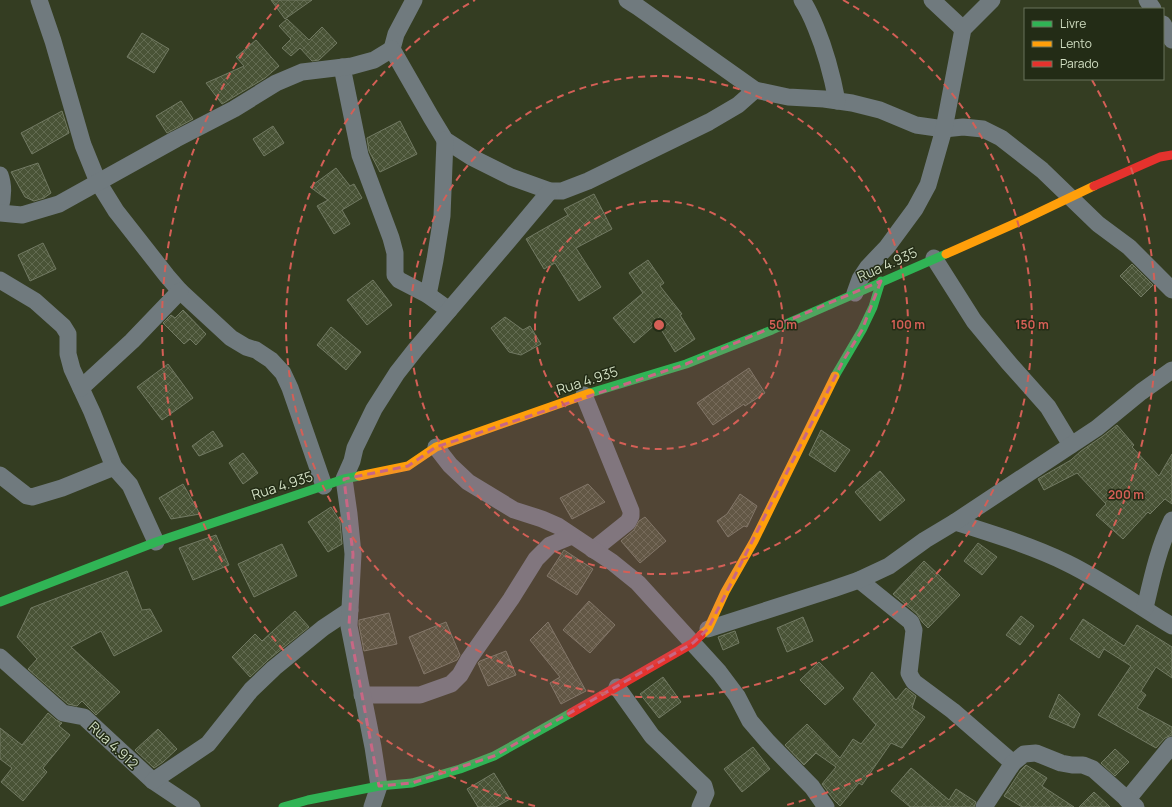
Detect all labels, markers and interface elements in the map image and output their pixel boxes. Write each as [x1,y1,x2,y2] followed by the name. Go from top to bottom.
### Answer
[1024,8,1164,80] legend
[1060,15,1086,32] text: Livre
[1060,35,1092,52] text: Lento
[1060,55,1099,72] text: Parado
[854,242,920,286] street label: Rua 4.935
[769,316,797,333] text: 50 m
[891,316,925,333] text: 100 m
[1015,316,1049,333] text: 150 m
[652,318,666,332] centre of rings
[554,361,620,399] street label: Rua 4.935
[249,466,315,504] street label: Rua 4.935
[1108,486,1144,503] text: 200 m
[85,717,143,773] street label: Rua 4.912

